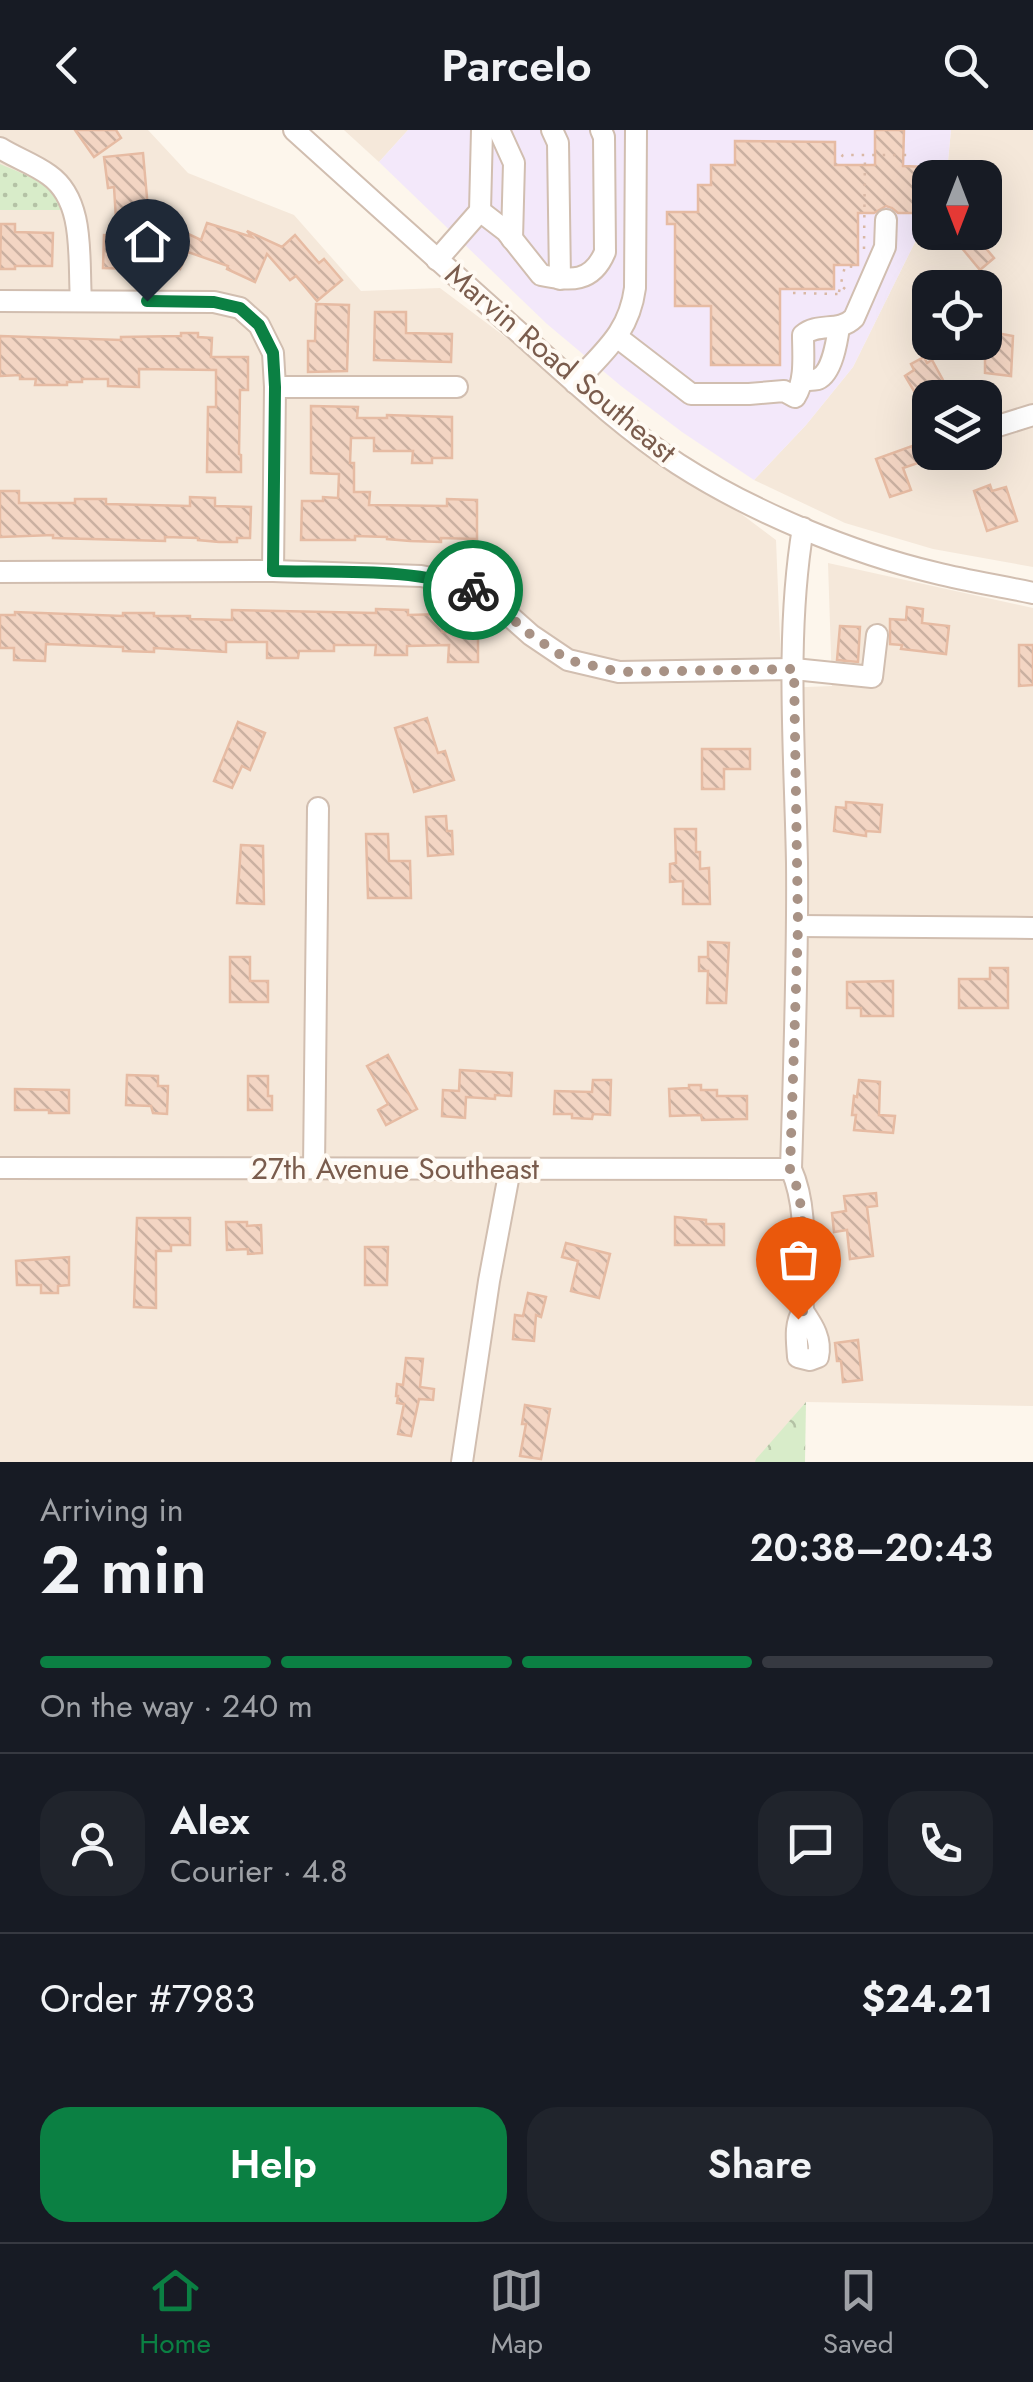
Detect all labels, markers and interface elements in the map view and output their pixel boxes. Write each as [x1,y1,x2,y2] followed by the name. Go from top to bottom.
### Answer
[441,33,592,98] text: Parcelo
[40,38,95,93] icon: back
[938,38,993,93] icon: search
[912,160,1002,250] north arrow
[912,160,1002,470] map controls
[105,199,190,302] pin
[120,214,175,269] icon: home
[436,253,687,473] street label: Marvin Road Southeast
[912,270,1002,360] button: locate
[912,380,1002,470] button: layers
[423,540,523,640] courier
[446,563,501,618] icon: bike
[251,1147,540,1190] street label: 27th Avenue Southeast
[756,1217,841,1320] pin
[771,1232,826,1287] icon: bag
[40,1487,184,1533] text: Arriving in
[750,1520,993,1575] text: 20:38–20:43
[40,1523,207,1617] text: 2 min
[40,1683,313,1729] text: On the way · 240 m
[40,1791,145,1896] button: person
[758,1791,863,1896] button: chat
[888,1791,993,1896] button: phone
[170,1793,250,1848] text: Alex
[170,1848,347,1894] text: Courier · 4.8
[40,1971,255,2026] text: Order #7983
[861,1971,993,2026] text: $24.21
[40,2107,507,2222] button: Help
[527,2107,993,2222] button: Share
[139,2263,211,2364] tab: Home
[489,2263,544,2364] tab: Map
[823,2263,894,2364] tab: Saved

